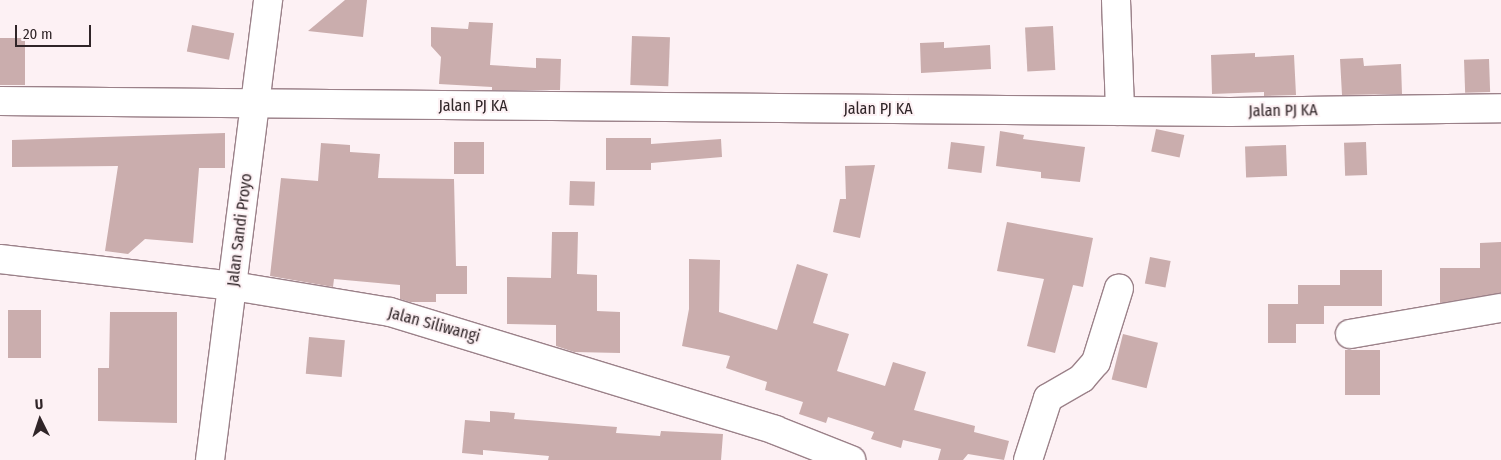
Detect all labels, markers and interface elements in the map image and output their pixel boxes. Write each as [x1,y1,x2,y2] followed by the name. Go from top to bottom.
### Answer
[18,15,94,47] scale bar
[23,25,53,43] text: 20 m
[438,96,508,116] street label: Jalan PJ KA
[843,99,913,119] street label: Jalan PJ KA
[1248,101,1318,121] street label: Jalan PJ KA
[224,172,256,288] street label: Jalan Sandi Proyo
[386,303,482,347] street label: Jalan Siliwangi
[15,395,65,445] north arrow
[34,396,44,413] text: U

